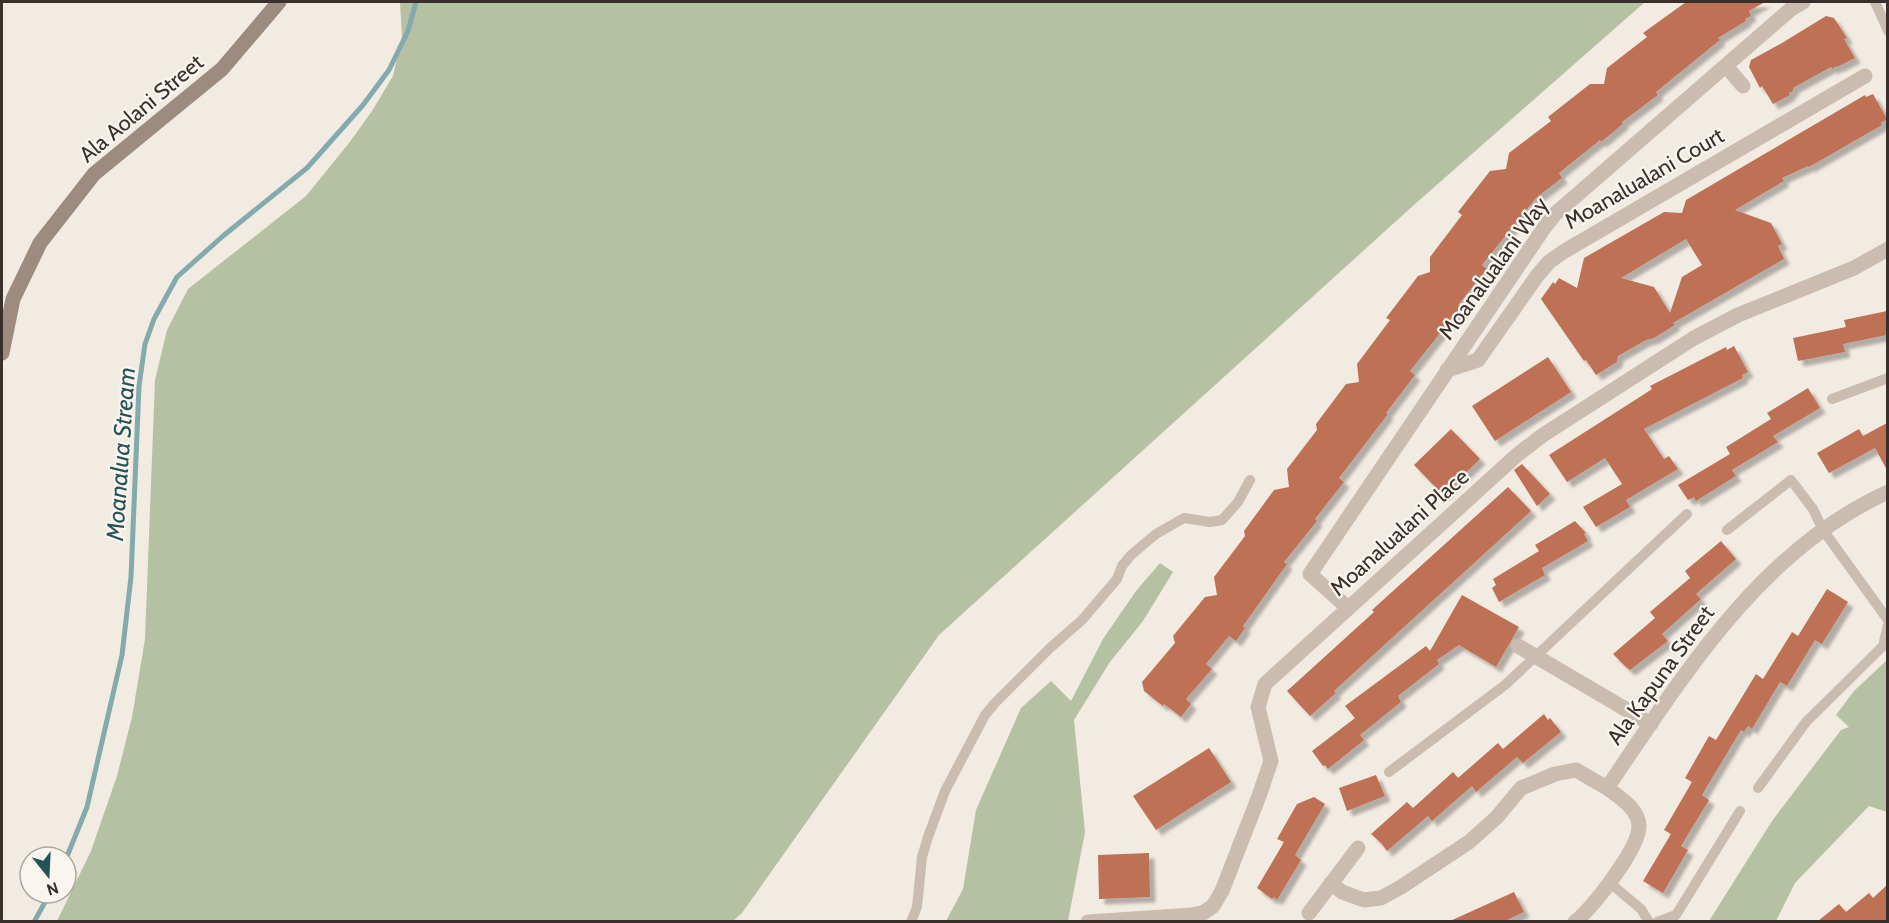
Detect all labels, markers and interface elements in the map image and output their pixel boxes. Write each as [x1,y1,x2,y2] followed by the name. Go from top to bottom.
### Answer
[74,48,209,168] street label: Ala Aolani Street
[1560,122,1729,235] street label: Moanalualani Court
[1433,192,1554,345] street label: Moanalualani Way
[100,366,141,543] water label: Moanalua Stream
[1324,463,1474,602] street label: Moanalualani Place
[1601,600,1720,750] street label: Ala Kapuna Street
[18,845,78,905] north arrow
[44,878,61,900] text: N

